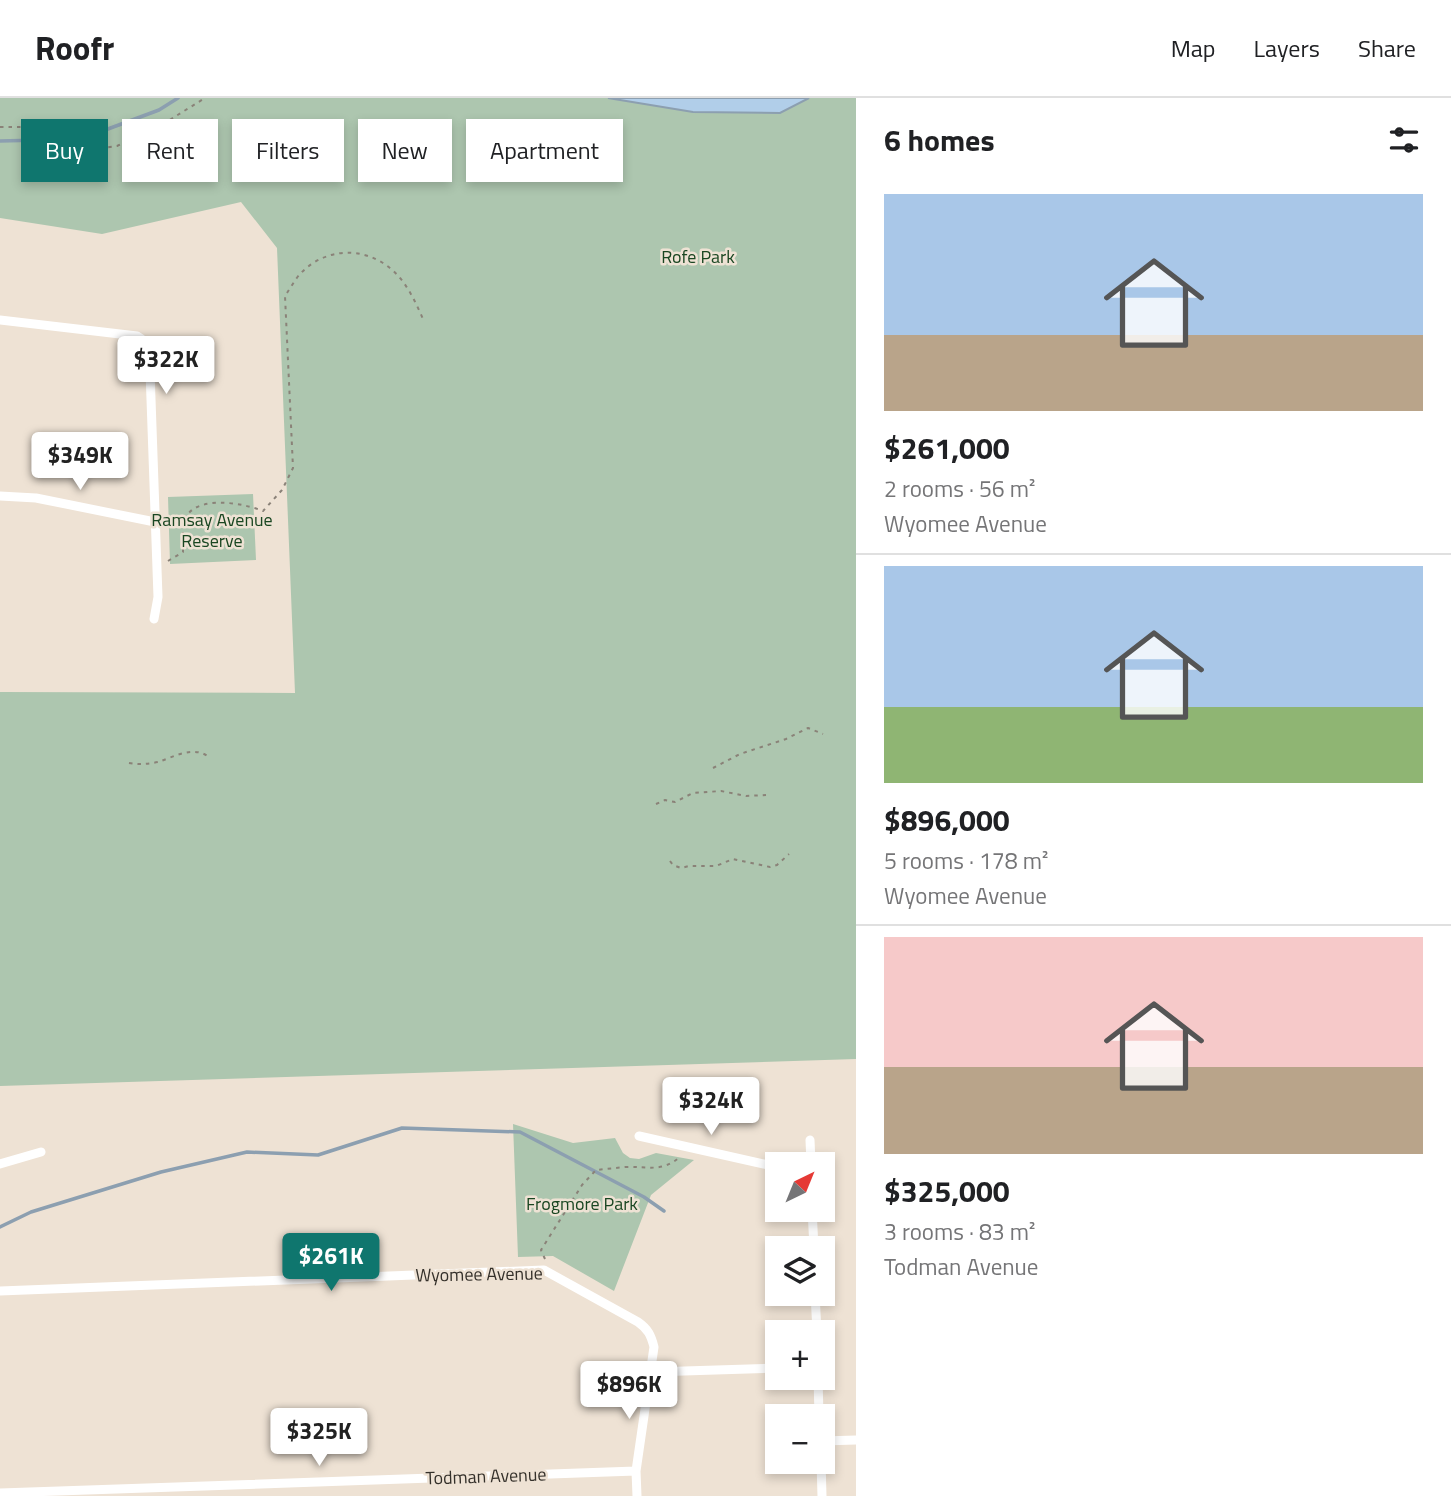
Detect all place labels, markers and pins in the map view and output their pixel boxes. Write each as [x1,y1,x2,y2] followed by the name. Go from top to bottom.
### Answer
[117,336,215,396] pin: $322K
[31,432,129,492] pin: $349K
[662,1077,760,1137] pin: $324K
[282,1234,380,1293] pin: $261K
[580,1362,678,1421] pin: $896K
[270,1408,368,1468] pin: $325K

